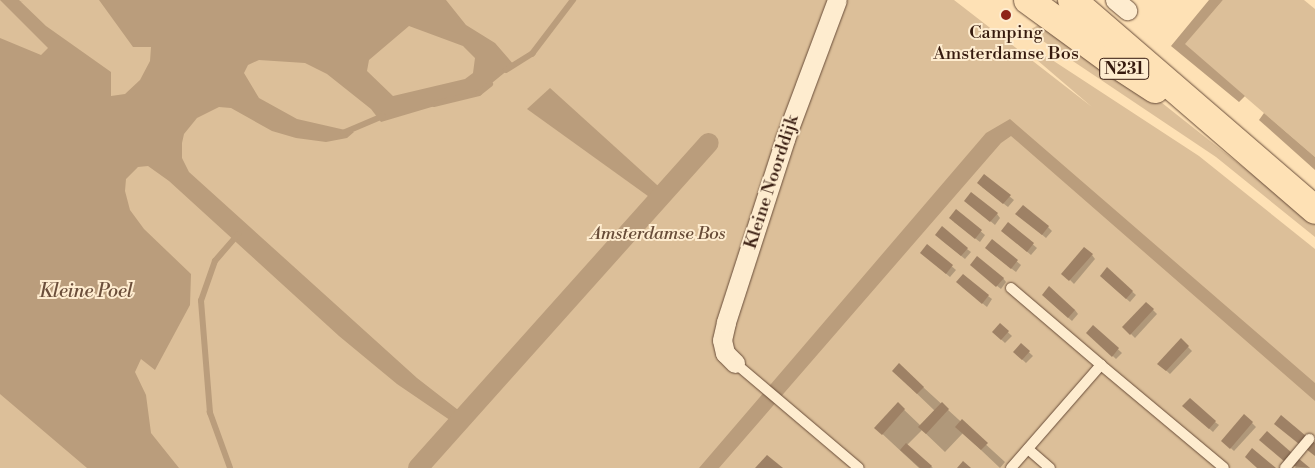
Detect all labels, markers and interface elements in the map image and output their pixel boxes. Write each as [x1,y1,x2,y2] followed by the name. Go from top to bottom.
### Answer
[1000,9,1012,21] marker: Camping Amsterdamse Bos
[933,23,1079,66] place label: Camping Amsterdamse Bos
[1099,56,1149,82] road number: N231
[740,112,804,252] street label: Kleine Noorddijk
[590,223,726,245] park label: Amsterdamse Bos
[39,281,133,303] water label: Kleine Poel

